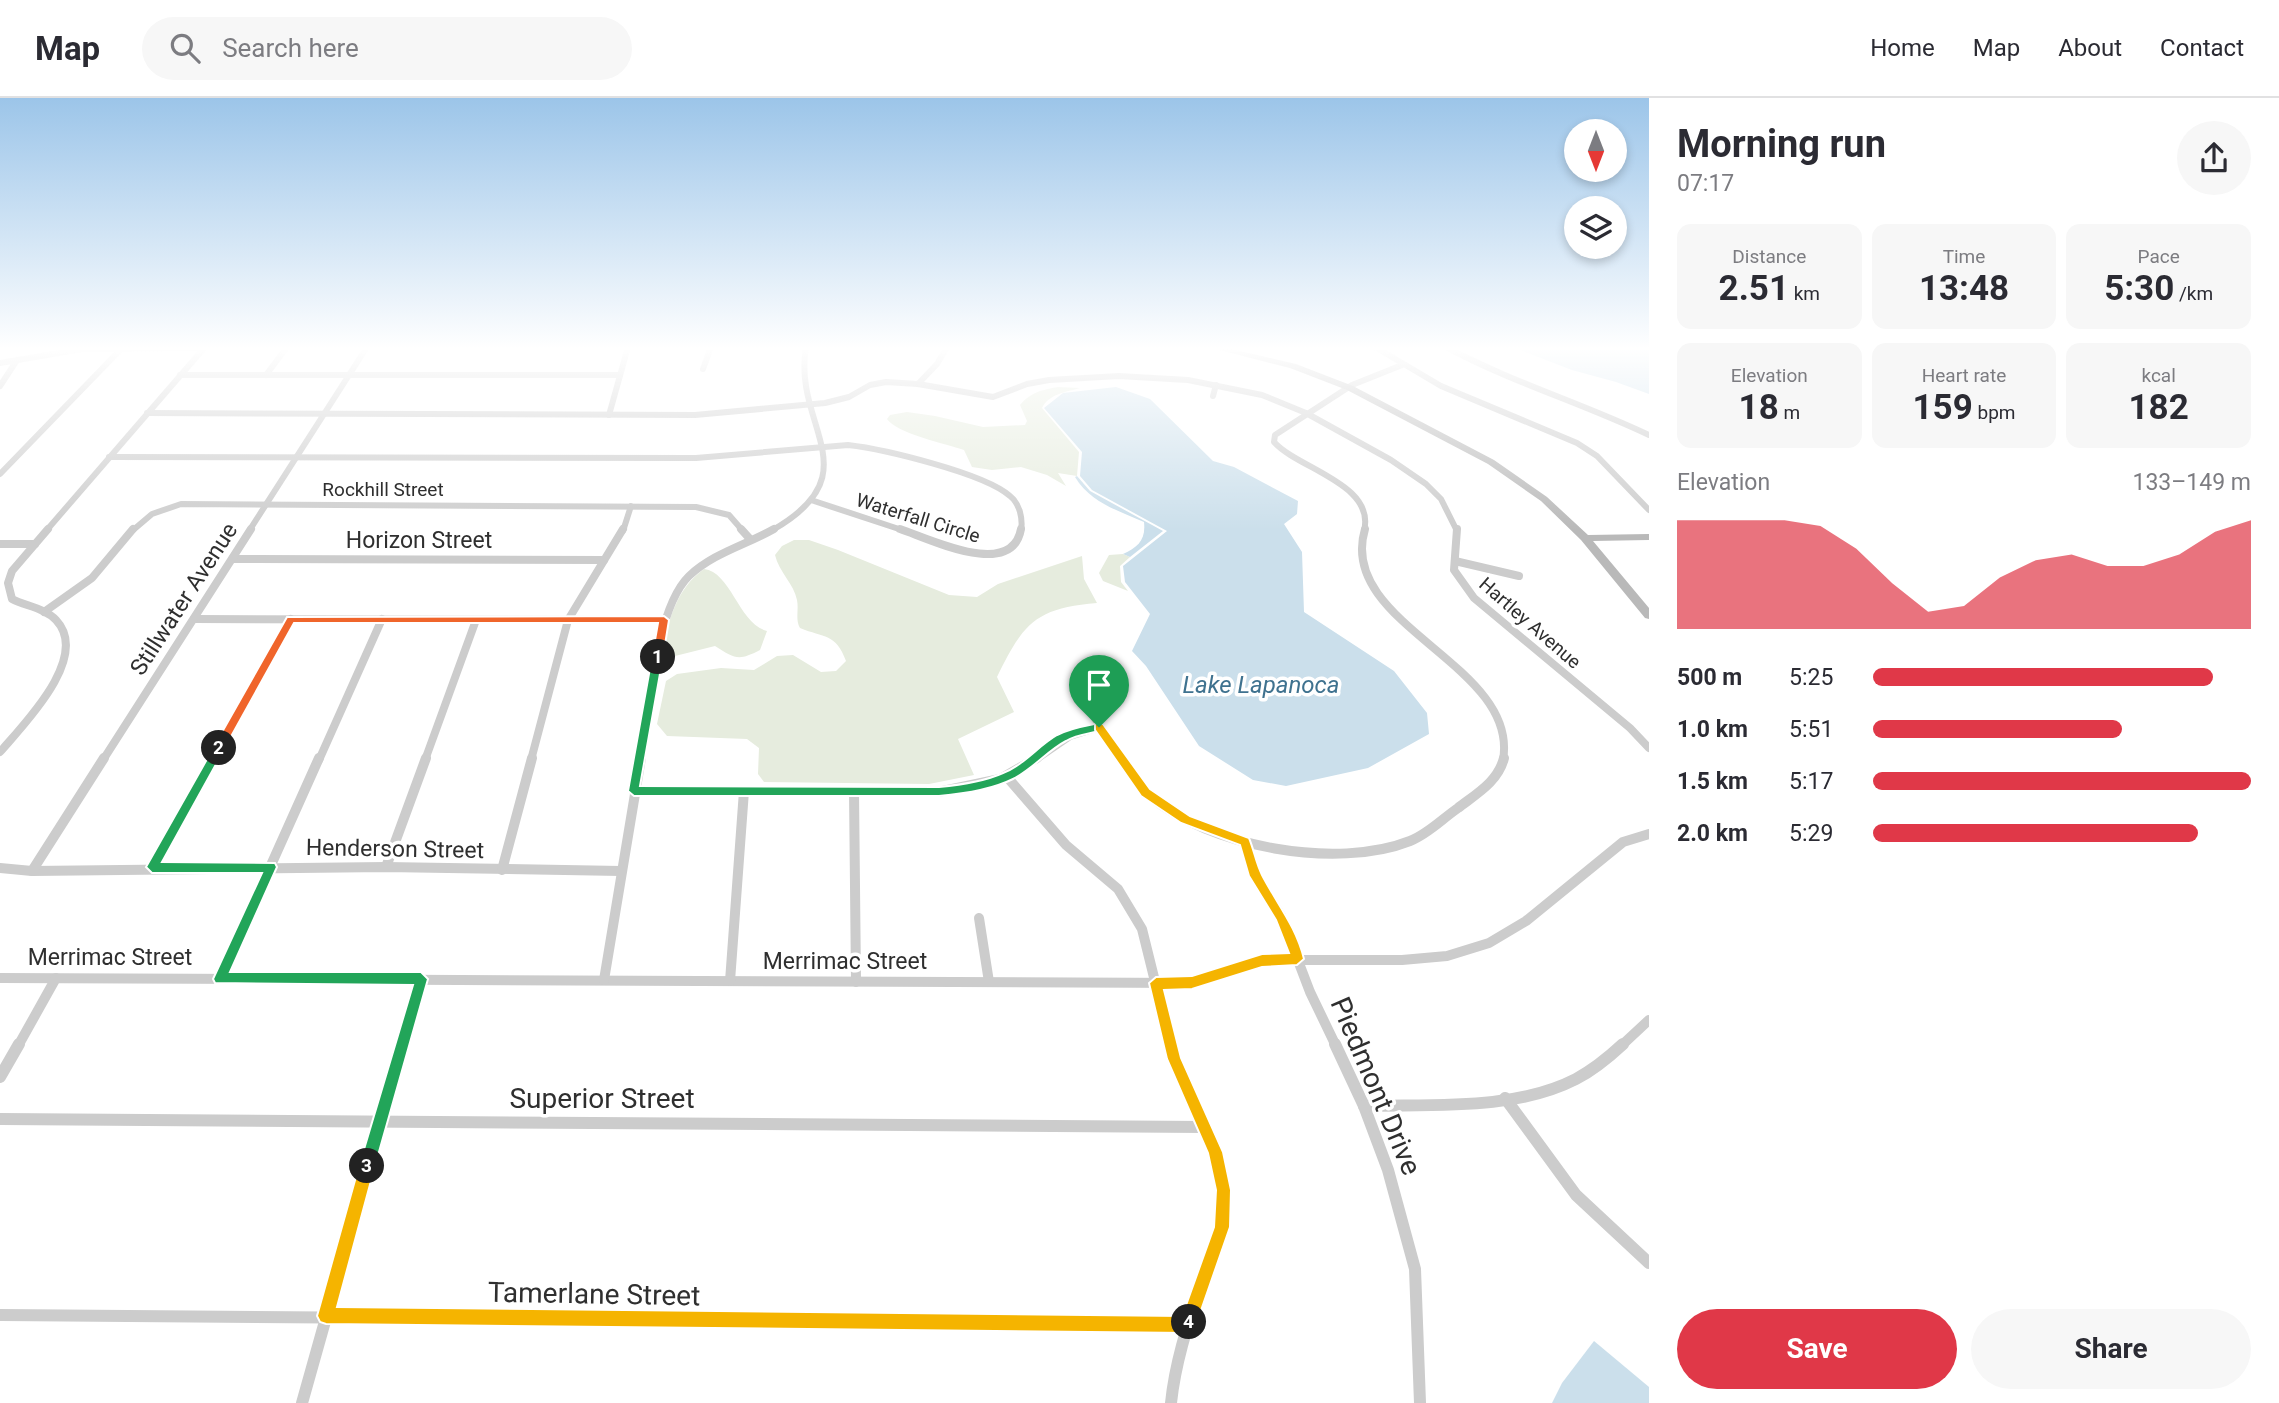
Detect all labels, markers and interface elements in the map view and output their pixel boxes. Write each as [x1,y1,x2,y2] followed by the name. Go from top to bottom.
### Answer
[142,17,632,80] search box
[35,29,100,68] text: Map
[166,29,204,67] icon: search
[222,33,359,63] text: Search here
[1870,34,1935,62] text: Home
[1973,34,2020,62] text: Map
[2058,34,2122,62] text: About
[2160,34,2244,62] text: Contact
[1564,119,1628,182] north arrow
[1564,119,1627,259] map controls
[2177,121,2251,195] button: share
[1677,122,1886,166] text: Morning run
[1677,170,1734,197] text: 07:17
[1564,196,1627,259] button: layers
[1732,245,1806,268] text: Distance
[1943,245,1985,268] text: Time
[2138,245,2180,268] text: Pace
[1719,268,1789,309] text: 2.51
[1919,268,2009,309] text: 13:48
[2104,268,2174,309] text: 5:30
[1789,282,1820,305] text: km
[2174,282,2213,305] text: /km
[1731,364,1808,387] text: Elevation
[1922,364,2006,387] text: Heart rate
[2141,364,2176,387] text: kcal
[1739,387,1779,428] text: 18
[1913,387,1973,428] text: 159
[2129,387,2189,428] text: 182
[1779,401,1800,424] text: m
[1973,401,2015,424] text: bpm
[1677,469,1770,496] text: Elevation
[2132,469,2251,496] text: 133–149 m
[322,478,444,501] street label: Rockhill Street
[853,488,983,548] street label: Waterfall Circle
[125,518,243,680] street label: Stillwater Avenue
[346,527,492,554] street label: Horizon Street
[1474,573,1586,673] street label: Hartley Avenue
[640,640,676,674] pin: 1
[652,645,663,668] text: 1
[1069,655,1129,727] pin
[1677,664,1742,691] text: 500 m
[1789,664,1833,691] text: 5:25
[1080,666,1118,704] icon: arrive
[1183,671,1339,699] water label: Lake Lapanoca
[1677,716,1748,743] text: 1.0 km
[1789,716,1833,743] text: 5:51
[202,730,236,766] pin: 2
[213,736,224,759] text: 2
[1677,768,1748,795] text: 1.5 km
[1789,768,1833,795] text: 5:17
[1677,820,1748,847] text: 2.0 km
[1789,820,1833,847] text: 5:29
[306,834,484,864] street label: Henderson Street
[28,944,192,971] street label: Merrimac Street
[763,948,927,975] street label: Merrimac Street
[1324,992,1428,1180] street label: Piedmont Drive
[509,1082,695,1115] street label: Superior Street
[350,1148,384,1184] pin: 3
[361,1154,372,1177] text: 3
[488,1276,700,1312] street label: Tamerlane Street
[1172,1304,1206,1340] pin: 4
[1677,1309,1957,1389] button: Save
[1971,1309,2251,1389] button: Share
[1183,1310,1194,1333] text: 4

